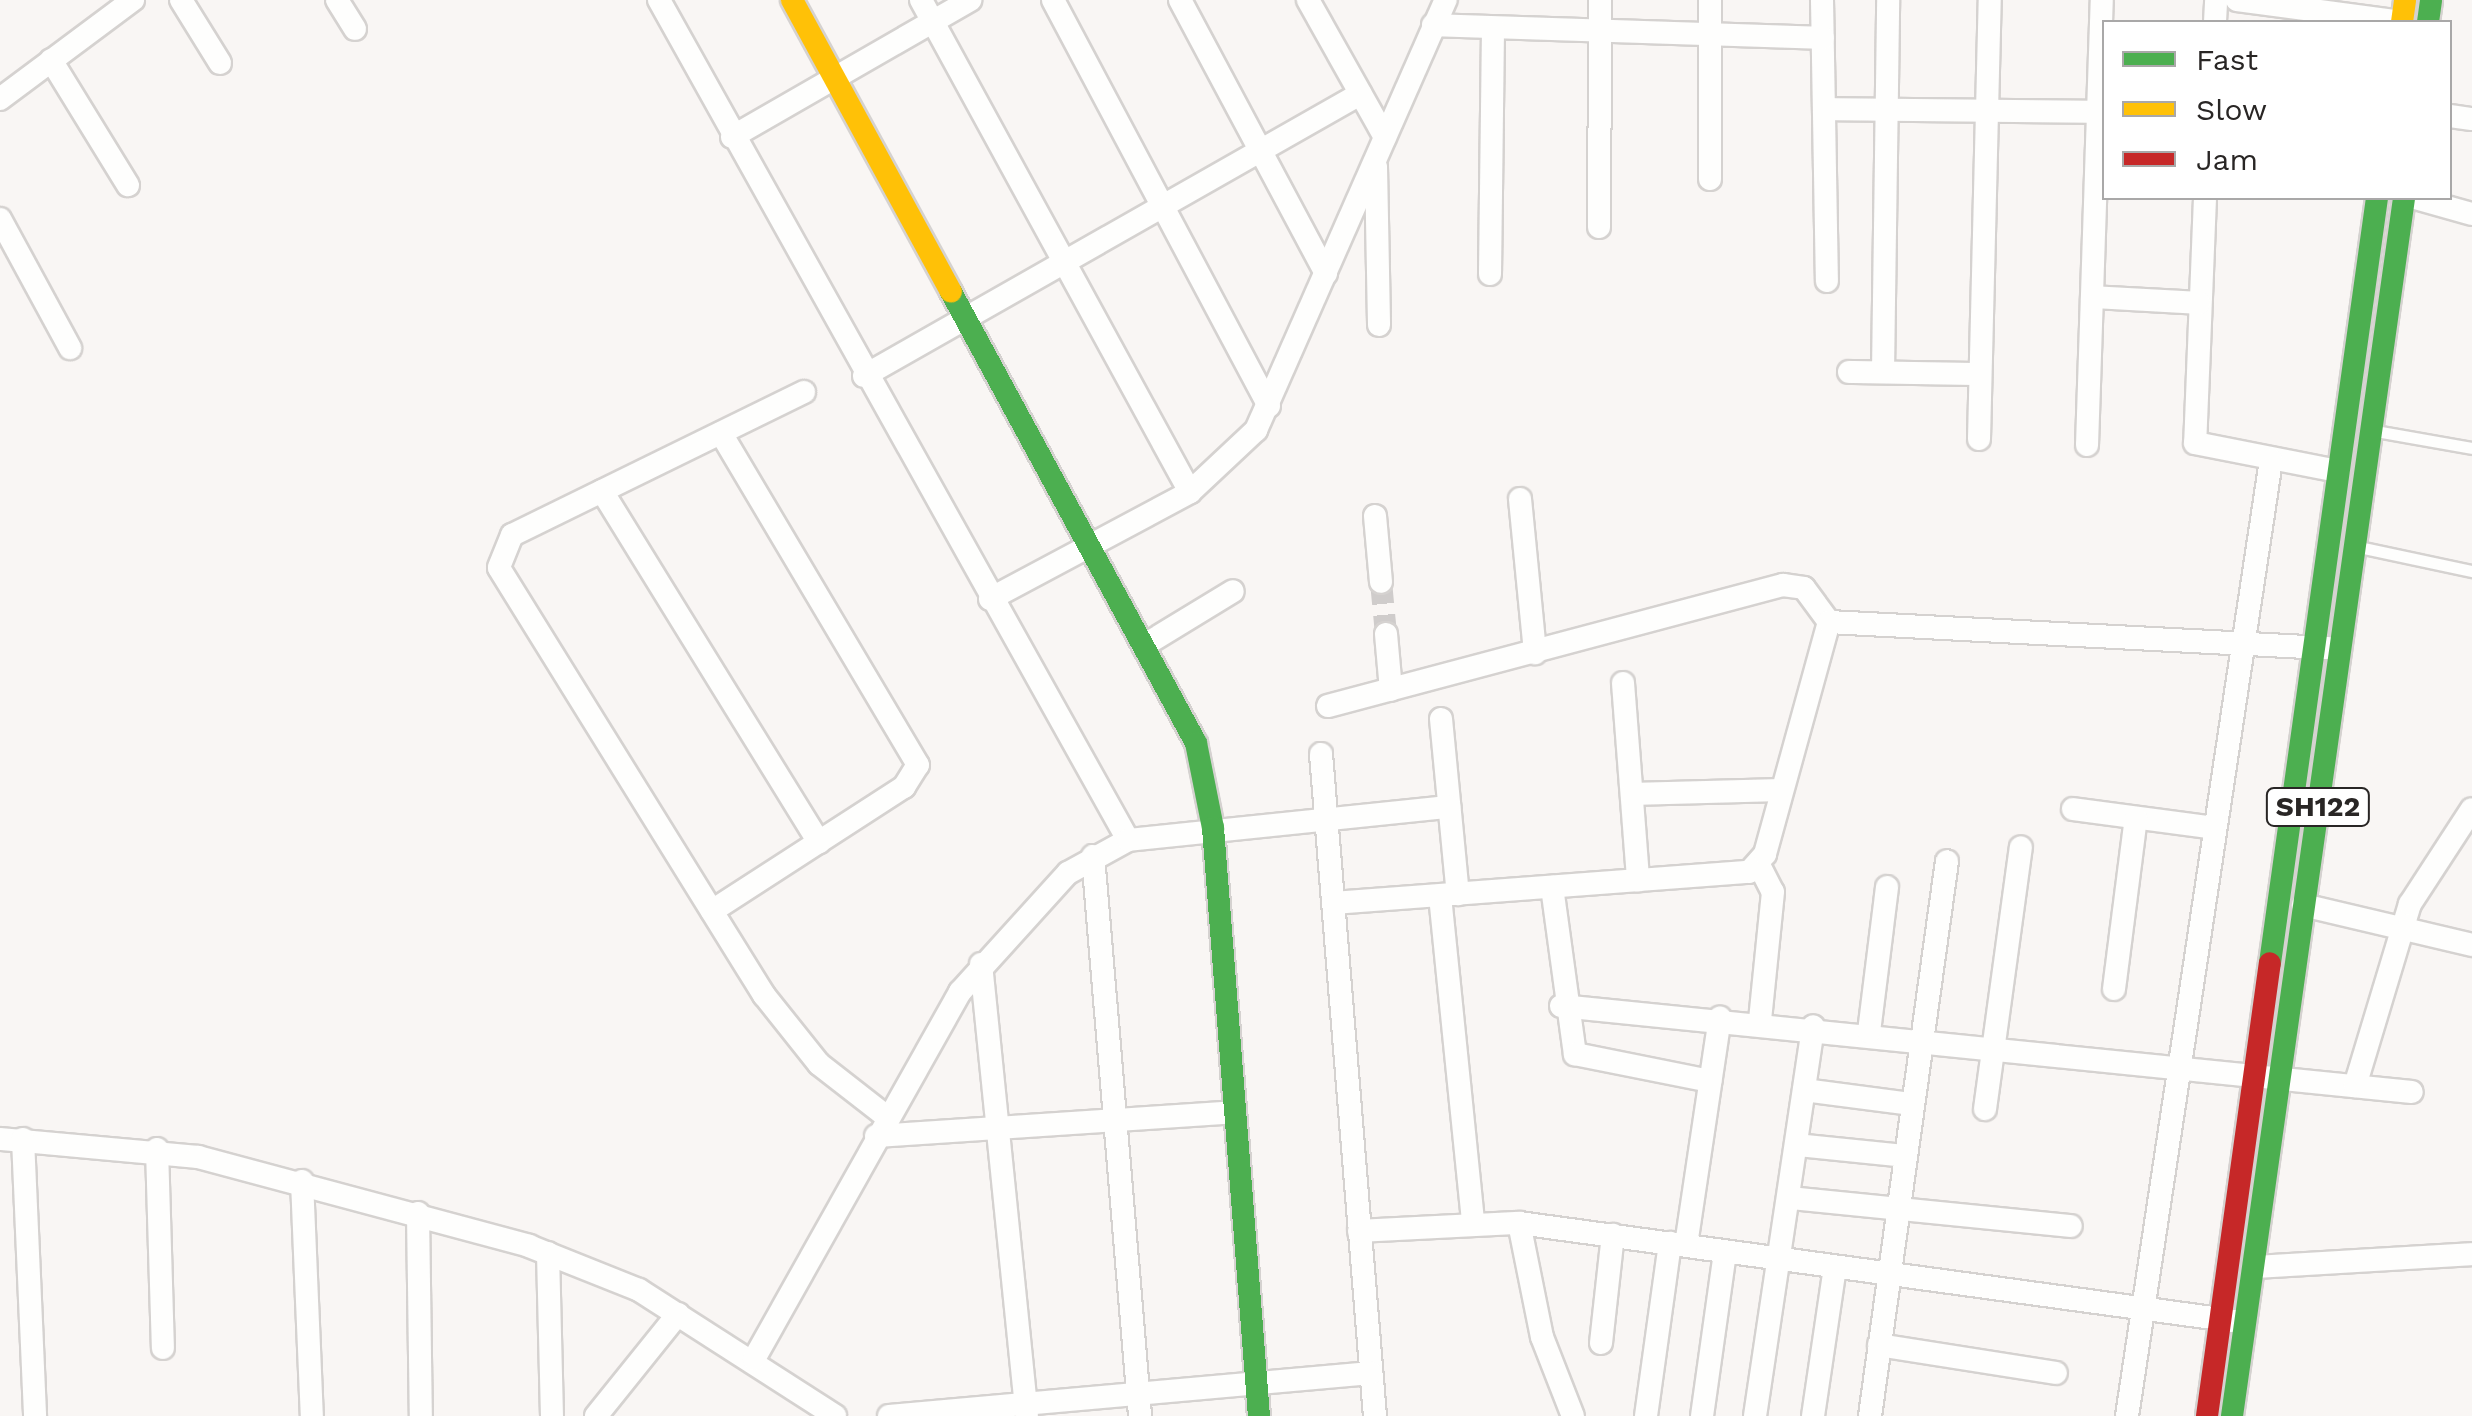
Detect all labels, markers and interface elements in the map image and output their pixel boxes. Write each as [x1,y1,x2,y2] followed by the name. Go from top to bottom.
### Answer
[2102,20,2452,200] legend
[2196,42,2258,77] text: Fast
[2196,92,2267,127] text: Slow
[2196,142,2258,177] text: Jam
[2266,784,2370,830] road number: SH122

